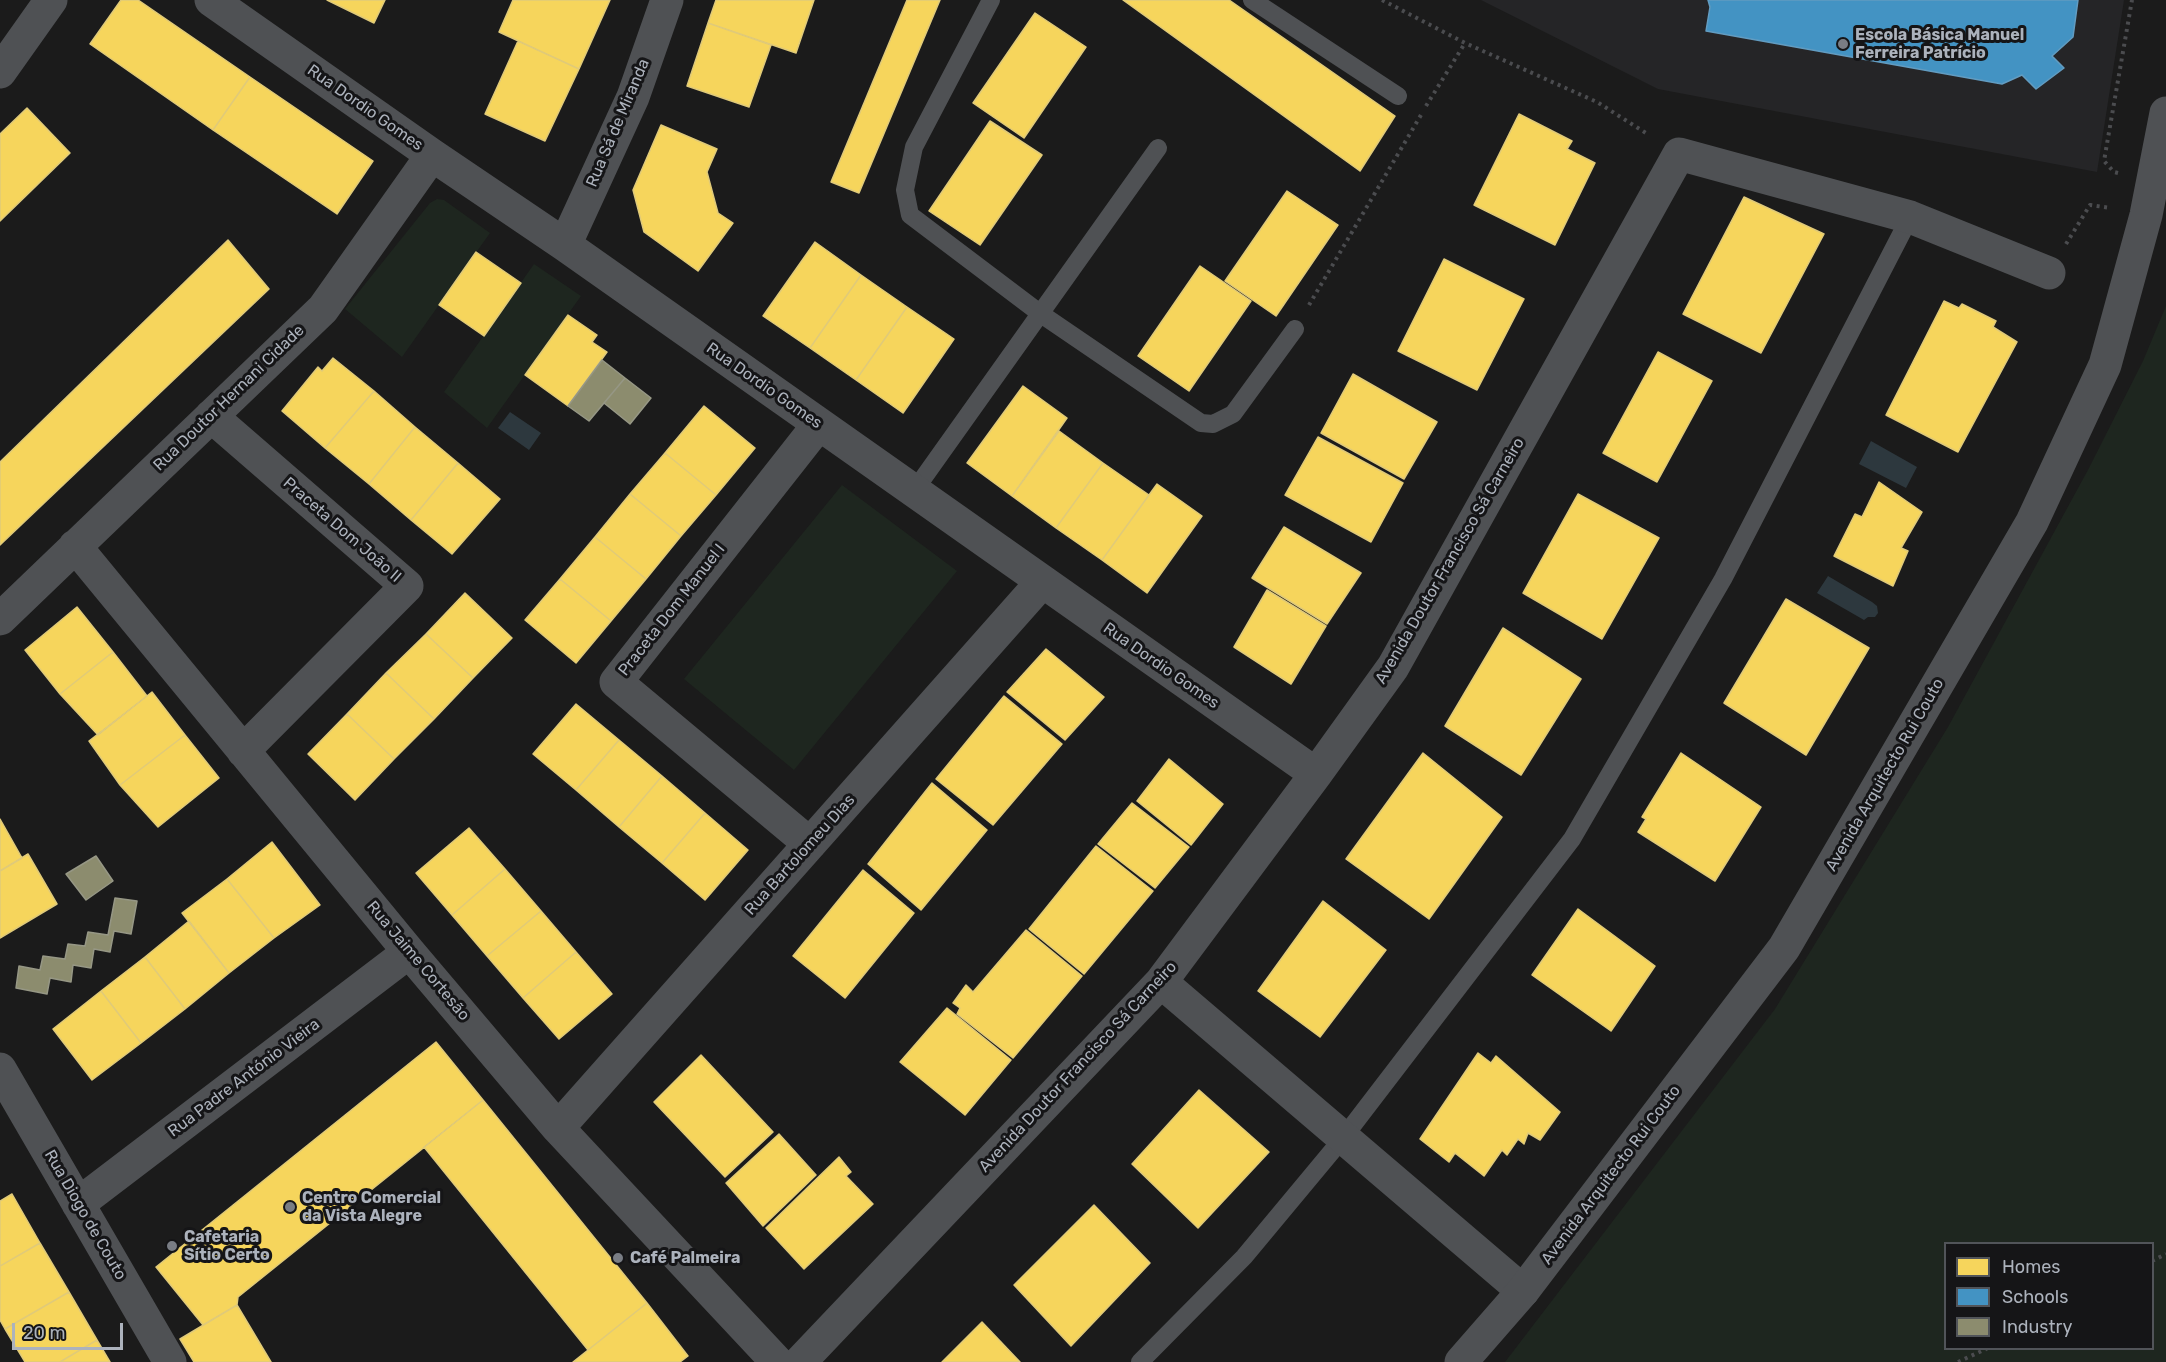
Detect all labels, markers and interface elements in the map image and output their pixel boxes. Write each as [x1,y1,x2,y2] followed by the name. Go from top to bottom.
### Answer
[1855,25,2024,63] place label: Escola Básica Manuel Ferreira Patrício
[1836,37,1850,51] marker: Escola Básica Manuel Ferreira Patrício
[582,56,654,190] street label: Rua Sá de Miranda
[303,61,427,155] street label: Rua Dordio Gomes
[150,321,308,475] street label: Rua Doutor Hernani Cidade
[702,339,826,433] street label: Rua Dordio Gomes
[1371,434,1529,688] street label: Avenida Doutor Francisco Sá Carneiro
[279,474,405,586] street label: Praceta Dom João II
[615,540,729,680] street label: Praceta Dom Manuel I
[1099,619,1223,713] street label: Rua Dordio Gomes
[1822,675,1948,875] street label: Avenida Arquitecto Rui Couto
[741,791,859,919] street label: Rua Bartolomeu Dias
[362,897,474,1025] street label: Rua Jaime Cortesão
[975,958,1181,1176] street label: Avenida Doutor Francisco Sá Carneiro
[165,1015,323,1141] street label: Rua Padre António Vieira
[1537,1082,1685,1268] street label: Avenida Arquitecto Rui Couto
[40,1147,130,1283] street label: Rua Diogo de Couto
[302,1188,441,1226] place label: Centro Comercial da Vista Alegre
[283,1200,297,1214] marker: Centro Comercial da Vista Alegre
[184,1227,270,1265] place label: Cafetaria Sítio Certo
[165,1239,179,1253] marker: Cafetaria Sítio Certo
[1944,1242,2154,1350] legend
[630,1248,740,1268] place label: Café Palmeira
[611,1251,625,1265] marker: Café Palmeira
[2002,1256,2060,1278] text: Homes
[2002,1286,2068,1308] text: Schools
[15,1311,126,1349] scale bar
[2002,1316,2072,1338] text: Industry
[23,1322,65,1344] text: 20 m

